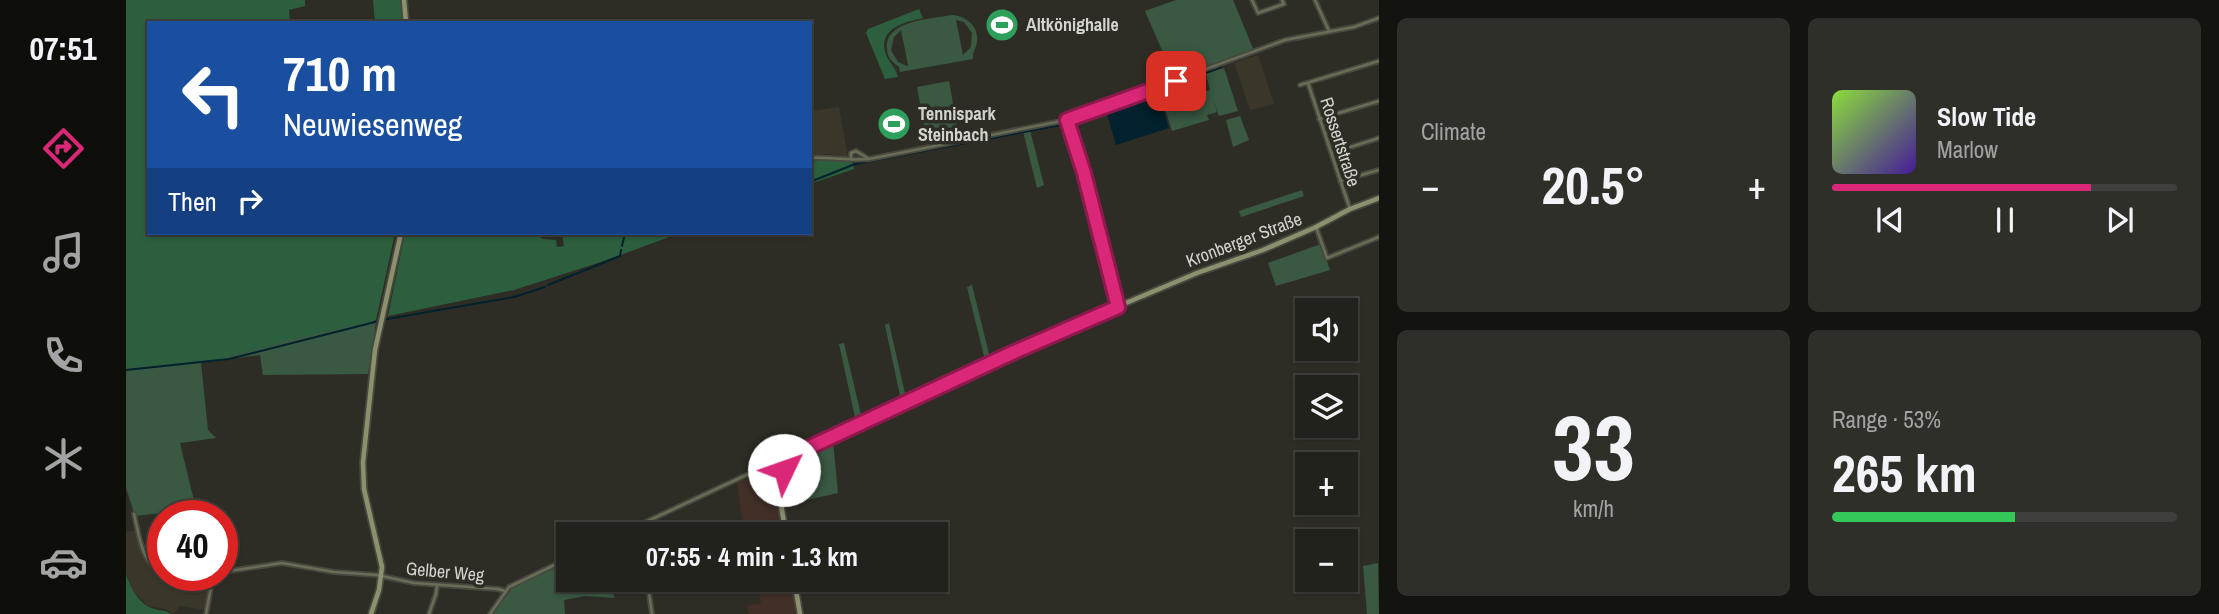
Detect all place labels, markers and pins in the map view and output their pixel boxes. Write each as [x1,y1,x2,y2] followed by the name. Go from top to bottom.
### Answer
[983,6,1021,44] sports icon: Altkönighalle
[1026,12,1119,37] place label: Altkönighalle
[1146,51,1206,111] pin
[918,101,996,147] place label: Tennispark Steinbach
[875,105,913,143] sports icon: Tennispark Steinbach

